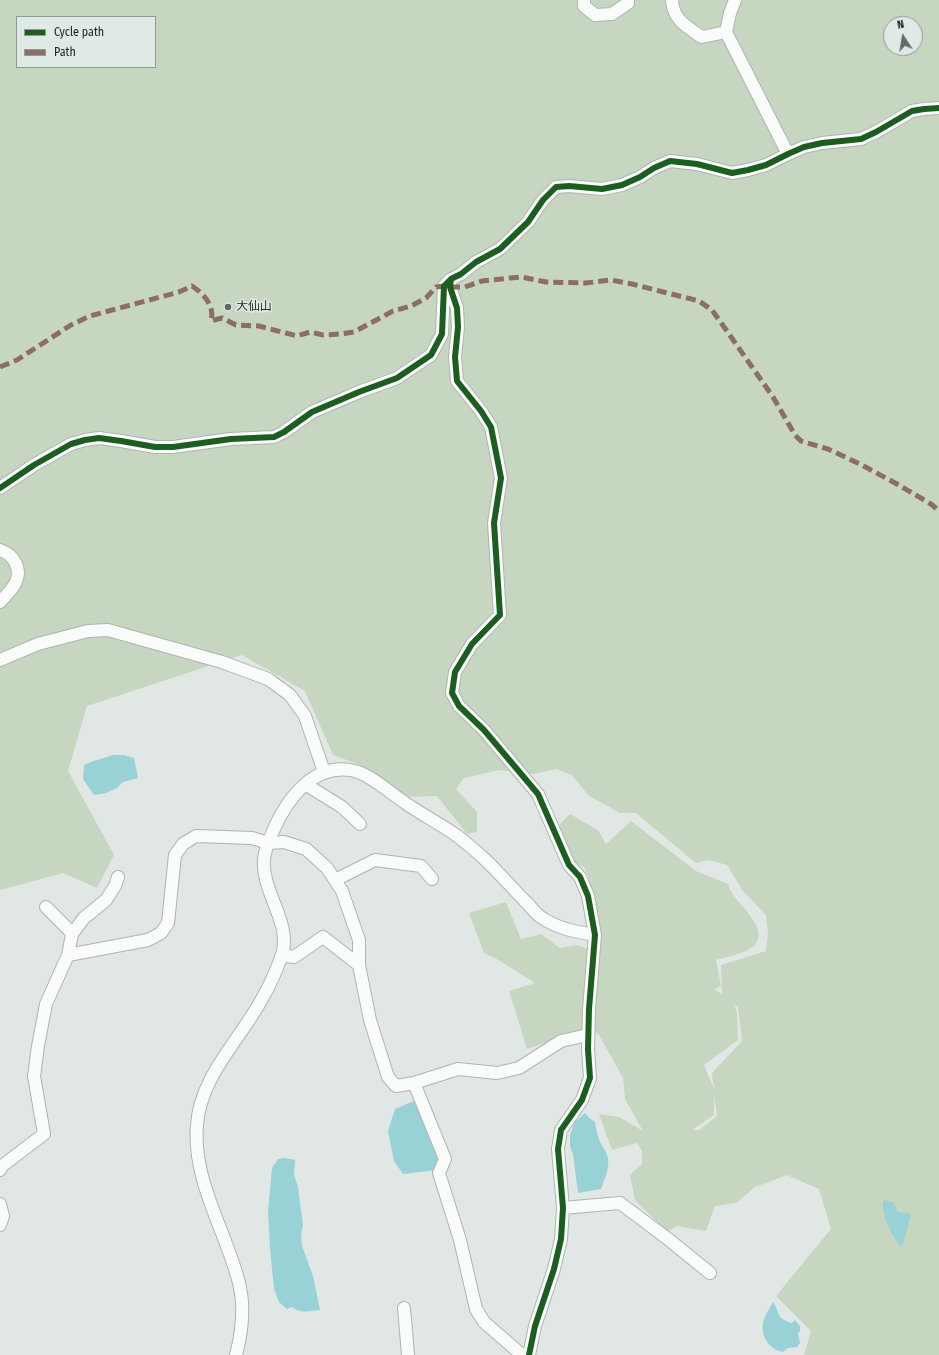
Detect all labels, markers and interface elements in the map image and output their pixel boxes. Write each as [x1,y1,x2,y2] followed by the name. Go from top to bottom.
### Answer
[16,16,156,68] legend
[883,16,923,56] north arrow
[896,18,905,32] text: N
[54,25,104,39] text: Cycle path
[54,45,76,59] text: Path
[236,300,272,314] place label: 大仙山
[223,302,233,312] marker: 大仙山

